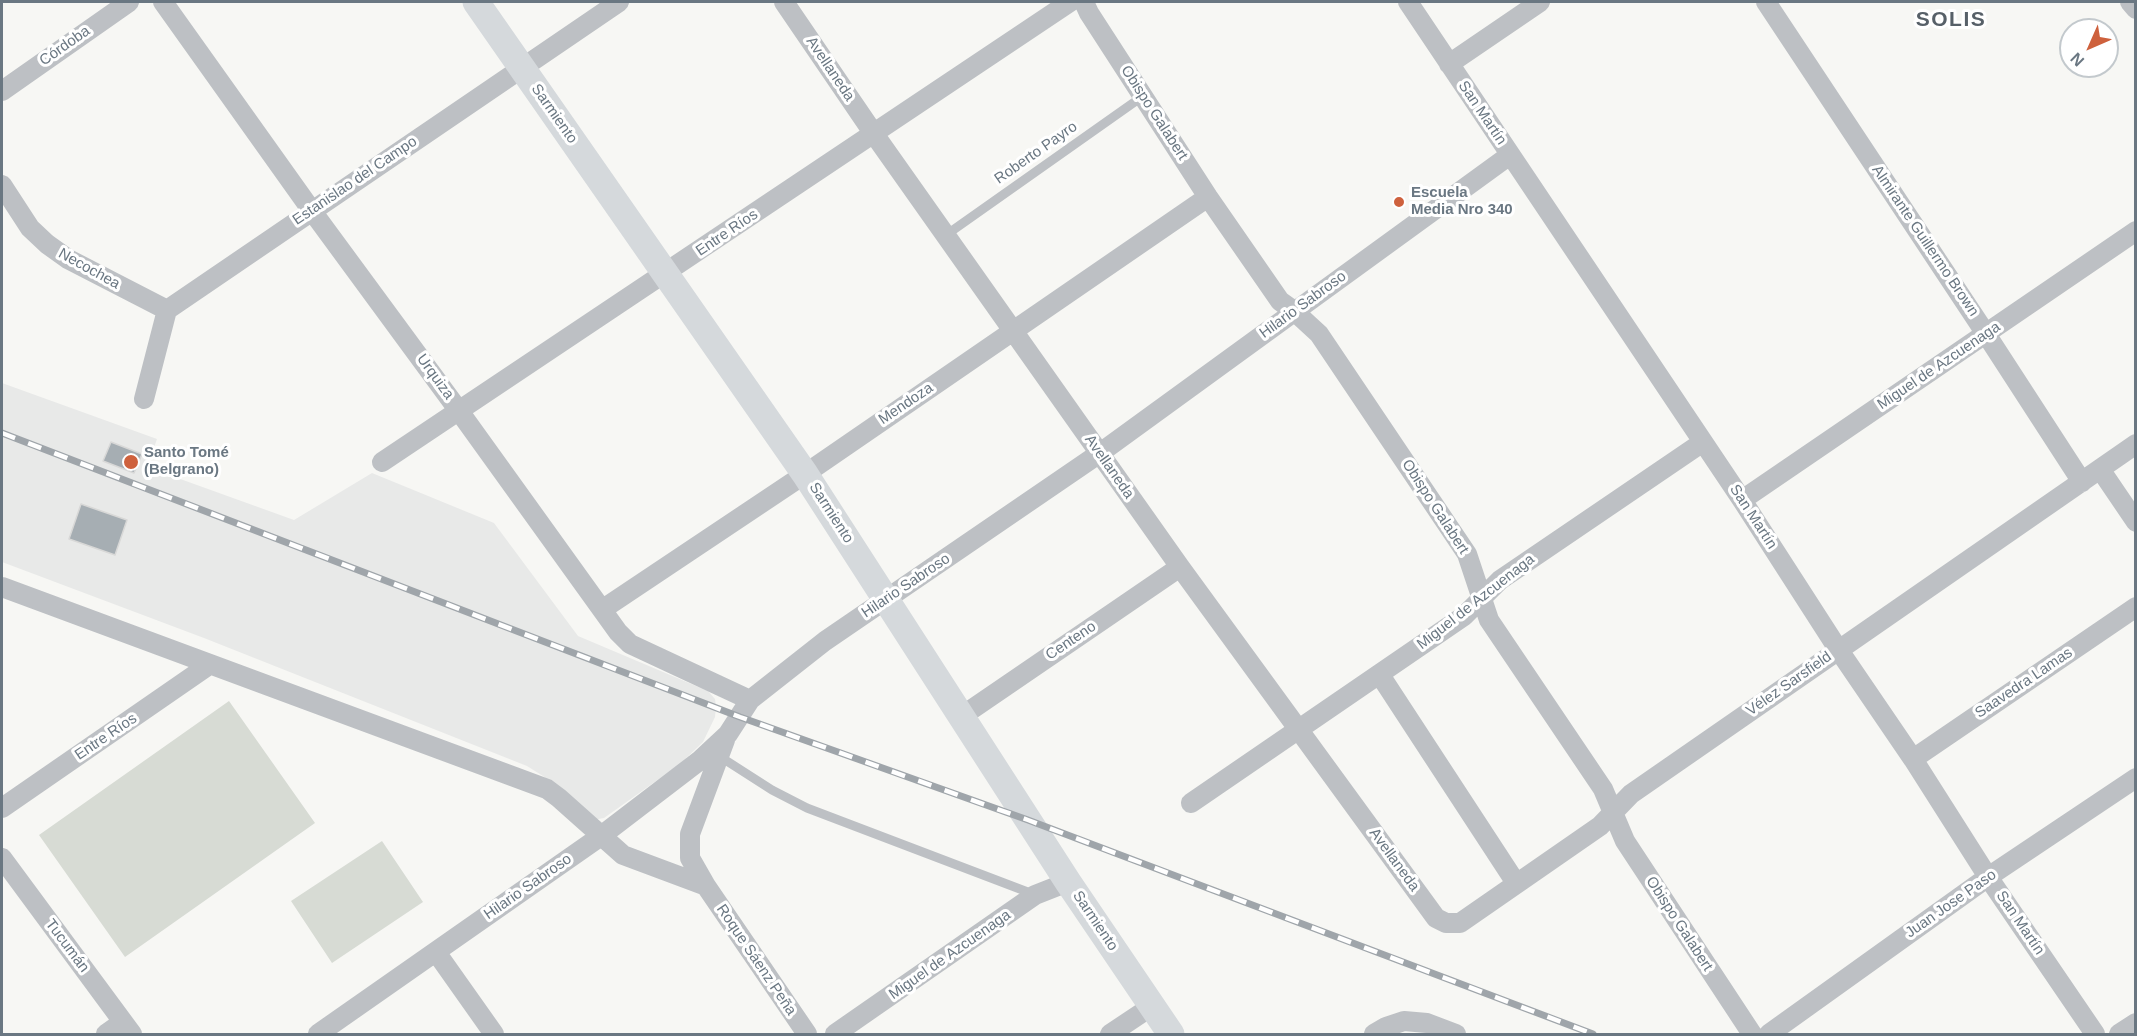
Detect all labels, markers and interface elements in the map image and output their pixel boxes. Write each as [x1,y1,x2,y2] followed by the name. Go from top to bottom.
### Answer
[1916,7,1986,33] district label: SOLIS
[2059,18,2119,78] north arrow
[36,22,94,70] street label: Córdoba
[802,33,858,105] street label: Avellaneda
[2067,50,2087,70] text: N
[1117,62,1191,164] street label: Obispo Galabert
[1454,78,1510,148] street label: San Martín
[527,81,581,147] street label: Sarmiento
[991,118,1081,188] street label: Roberto Payro
[289,133,421,229] street label: Estanislao del Campo
[1868,162,1982,320] street label: Almirante Guillermo Brown
[1411,184,1513,219] place label: Escuela Media Nro 340
[1392,195,1406,209] marker: Escuela Media Nro 340
[693,206,761,260] street label: Entre Ríos
[55,245,123,293] street label: Necochea
[1256,268,1350,342] street label: Hilario Sabroso
[1874,318,2004,414] street label: Miguel de Azcuenaga
[413,351,457,403] street label: Urquiza
[875,379,937,429] street label: Mendoza
[1080,432,1138,502] street label: Avellaneda
[144,444,229,479] place label: Santo Tomé (Belgrano)
[122,453,140,471] marker: Santo Tomé (Belgrano)
[1398,456,1472,558] street label: Obispo Galabert
[805,479,857,547] street label: Sarmiento
[1725,481,1781,553] street label: San Martín
[858,550,954,622] street label: Hilario Sabroso
[1414,550,1538,654] street label: Miguel de Azcuenaga
[1042,618,1100,664] street label: Centeno
[1972,644,2076,722] street label: Saavedra Lamas
[1743,648,1835,720] street label: Vélez Sarsfield
[72,710,140,764] street label: Entre Ríos
[1365,825,1423,895] street label: Avellaneda
[481,850,575,924] street label: Hilario Sabroso
[1902,866,2000,942] street label: Juan Jose Paso
[1642,873,1716,975] street label: Obispo Galabert
[1068,888,1122,954] street label: Sarmiento
[1992,888,2048,958] street label: San Martín
[712,901,800,1019] street label: Roque Sáenz Peña
[886,906,1014,1004] street label: Miguel de Azcuenaga
[41,916,93,976] street label: Tucumán

